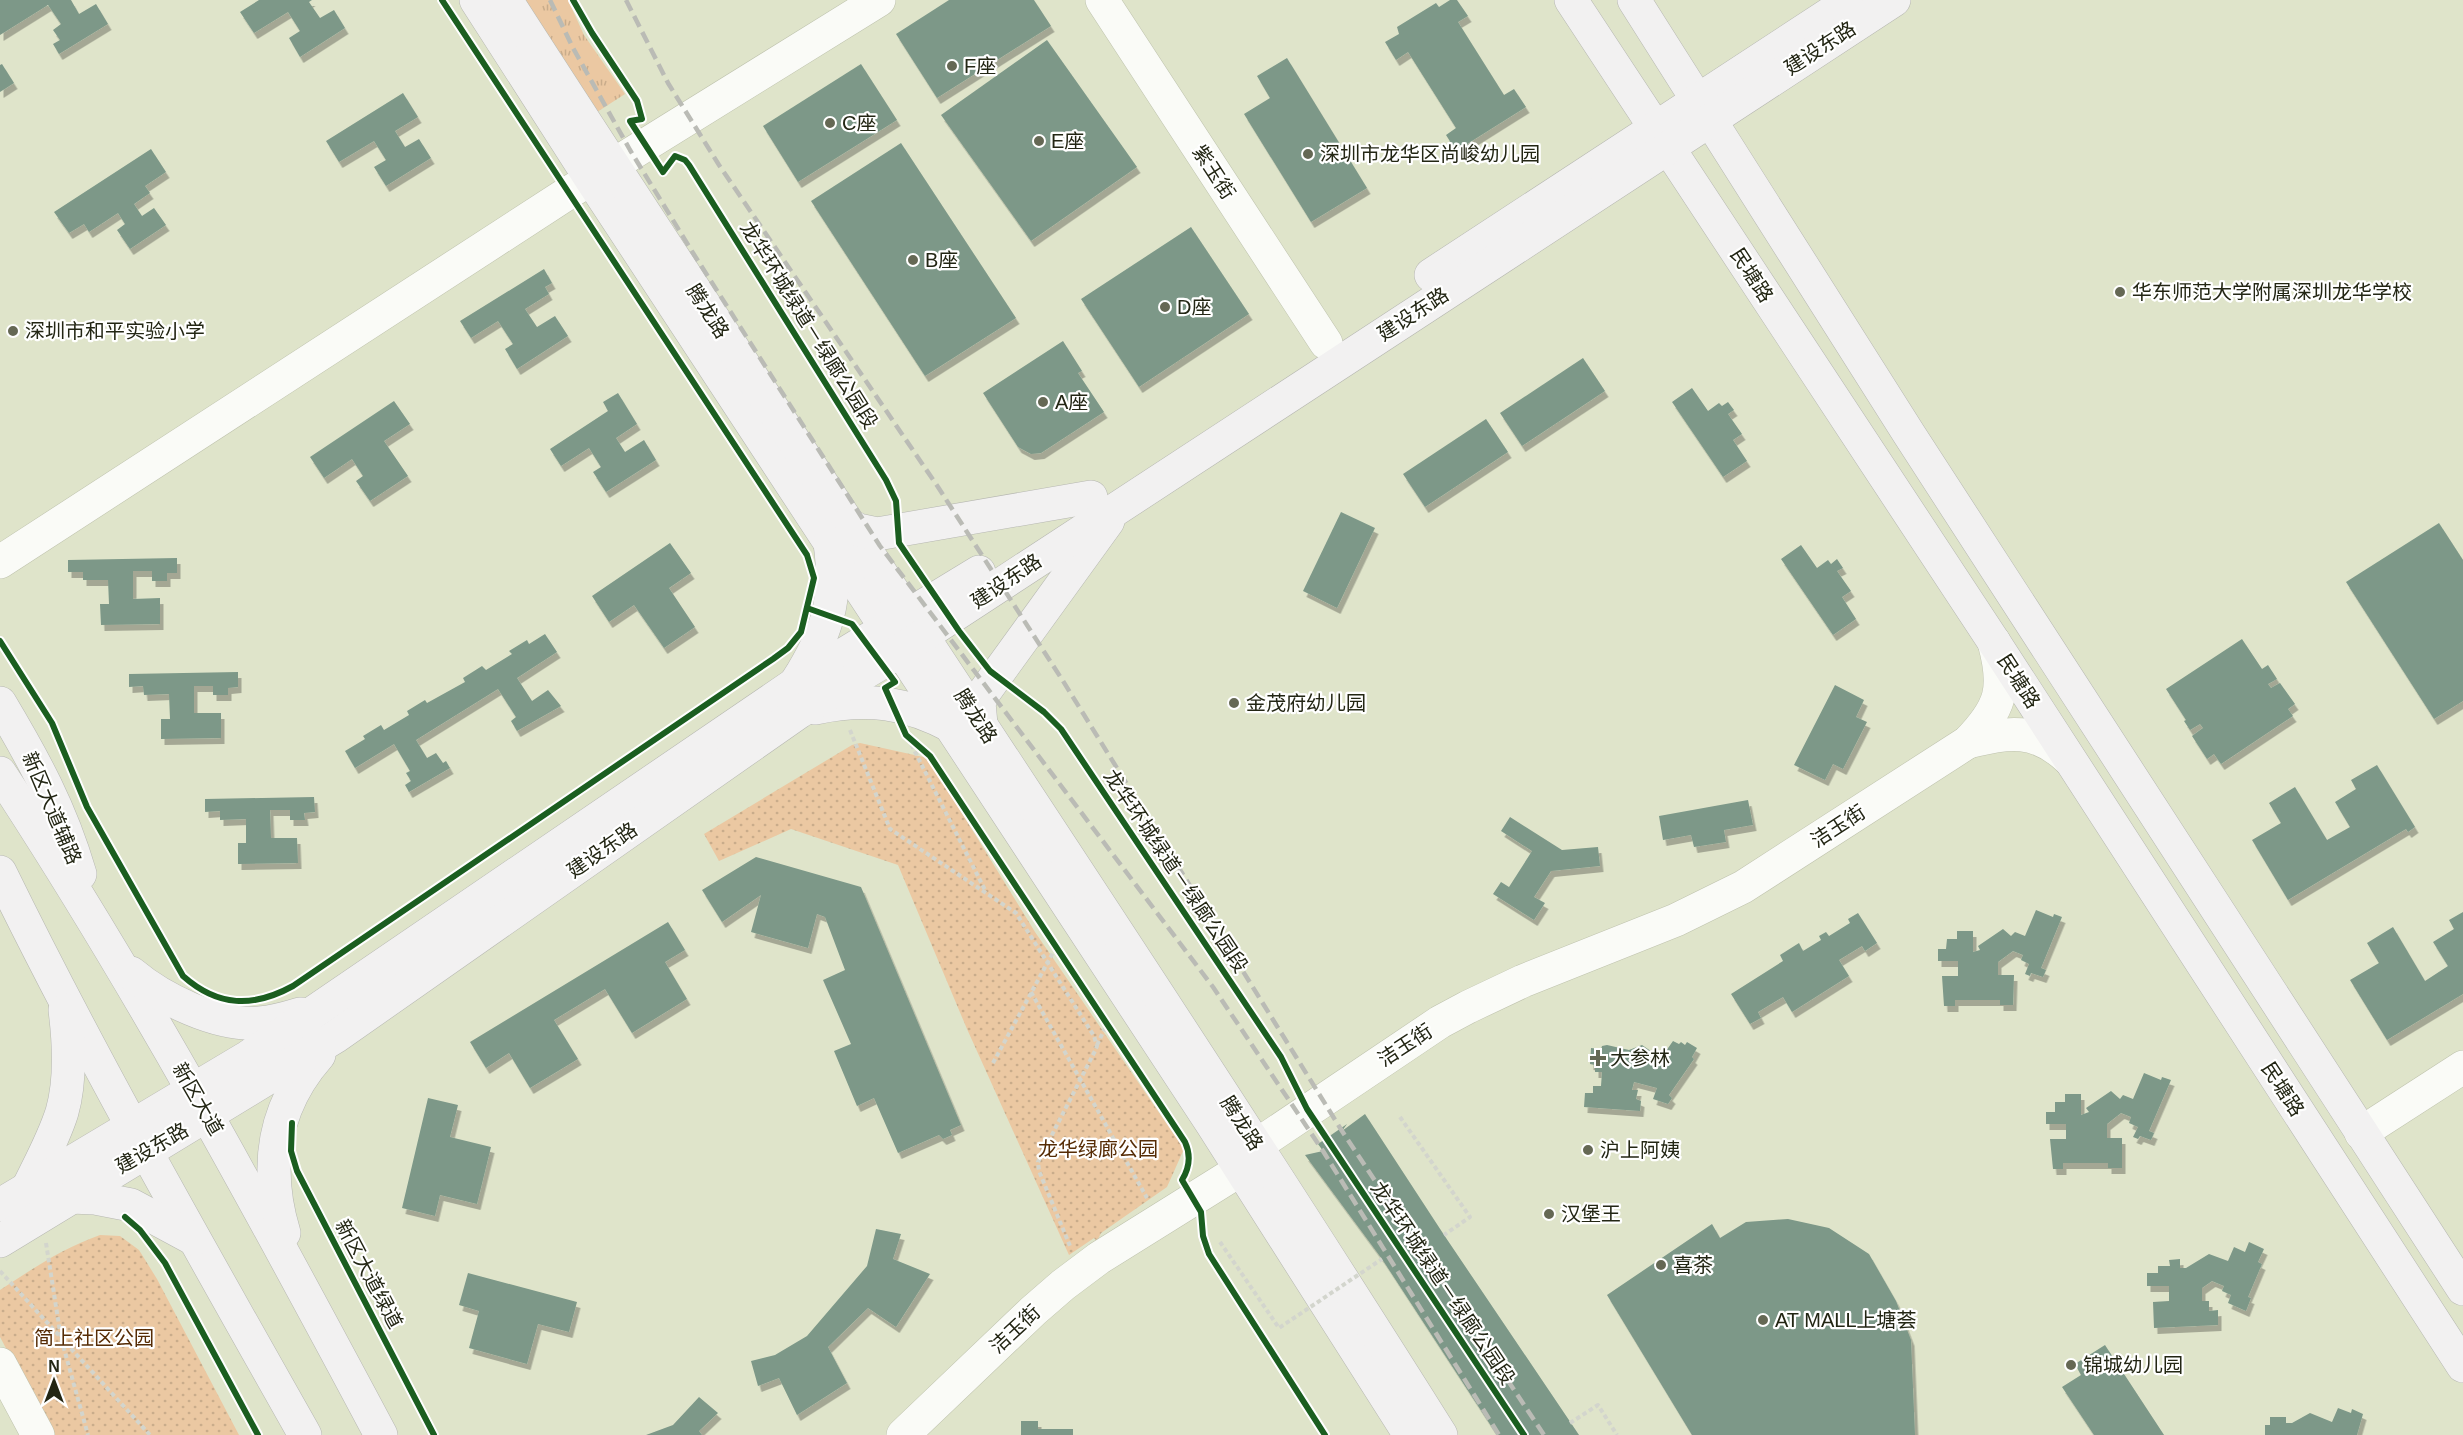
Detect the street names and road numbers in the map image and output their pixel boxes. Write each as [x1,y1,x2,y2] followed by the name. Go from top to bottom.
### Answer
[1780,17,1860,79] street label: 建设东路
[1188,141,1240,203] street label: 紫玉街
[736,217,882,433] street label: 龙华环城绿道－绿廊公园段
[1726,244,1778,306] street label: 民塘路
[682,280,734,342] street label: 腾龙路
[1373,283,1453,345] street label: 建设东路
[967,550,1045,612] street label: 建设东路
[1993,650,2045,712] street label: 民塘路
[950,685,1002,747] street label: 腾龙路
[18,748,86,868] street label: 新区大道辅路
[1100,765,1252,977] street label: 龙华环城绿道－绿廊公园段
[1807,800,1869,852] street label: 洁玉街
[563,818,641,882] street label: 建设东路
[1374,1019,1436,1071] street label: 洁玉街
[2257,1058,2309,1120] street label: 民塘路
[168,1059,228,1139] street label: 新区大道
[1216,1092,1268,1154] street label: 腾龙路
[112,1118,192,1178] street label: 建设东路
[1367,1177,1519,1389] street label: 龙华环城绿道－绿廊公园段
[331,1216,407,1332] street label: 新区大道绿道
[986,1300,1044,1358] street label: 洁玉街

